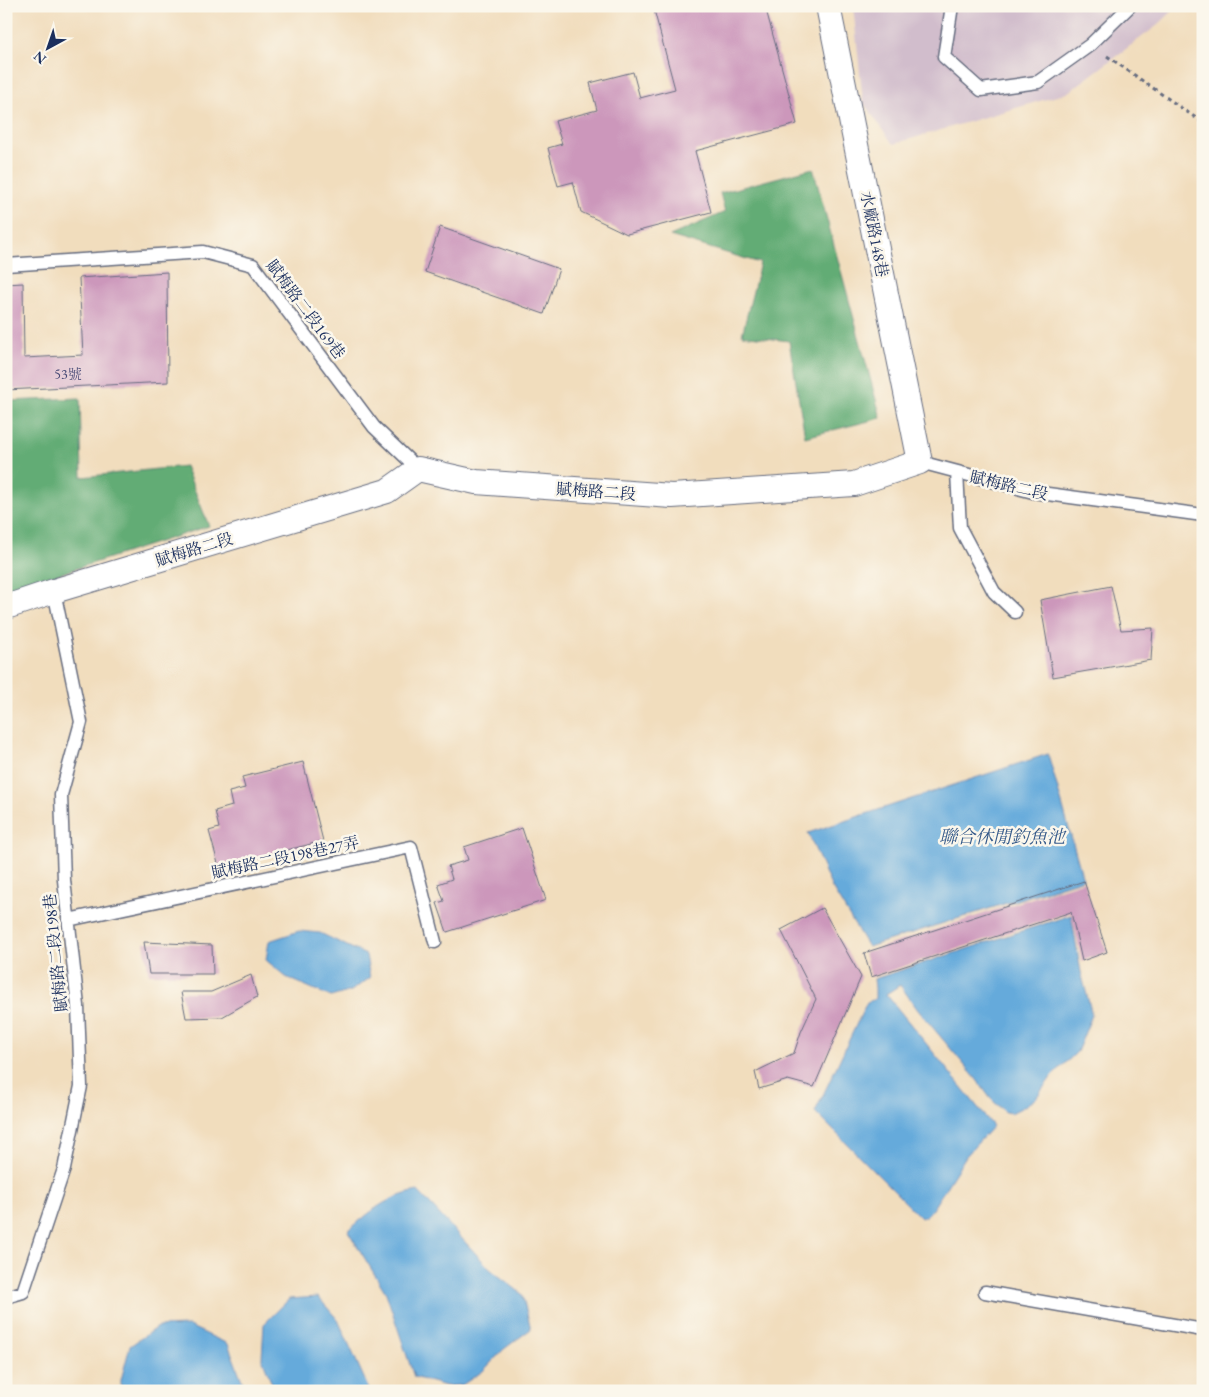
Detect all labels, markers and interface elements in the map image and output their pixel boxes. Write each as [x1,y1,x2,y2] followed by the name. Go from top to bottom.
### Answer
[22,22,72,72] north arrow
[29,47,50,68] text: N
[856,189,893,279] street label: 水廠路148巷
[261,255,350,363] street label: 賦梅路二段169巷
[54,365,82,383] house number: 53號
[968,466,1050,505] street label: 賦梅路二段
[555,478,637,505] street label: 賦梅路二段
[153,528,235,571] street label: 賦梅路二段
[939,825,1067,848] water label: 聯合休閒釣魚池
[209,832,361,883] street label: 賦梅路二段198巷27弄
[39,893,72,1013] street label: 賦梅路二段198巷

